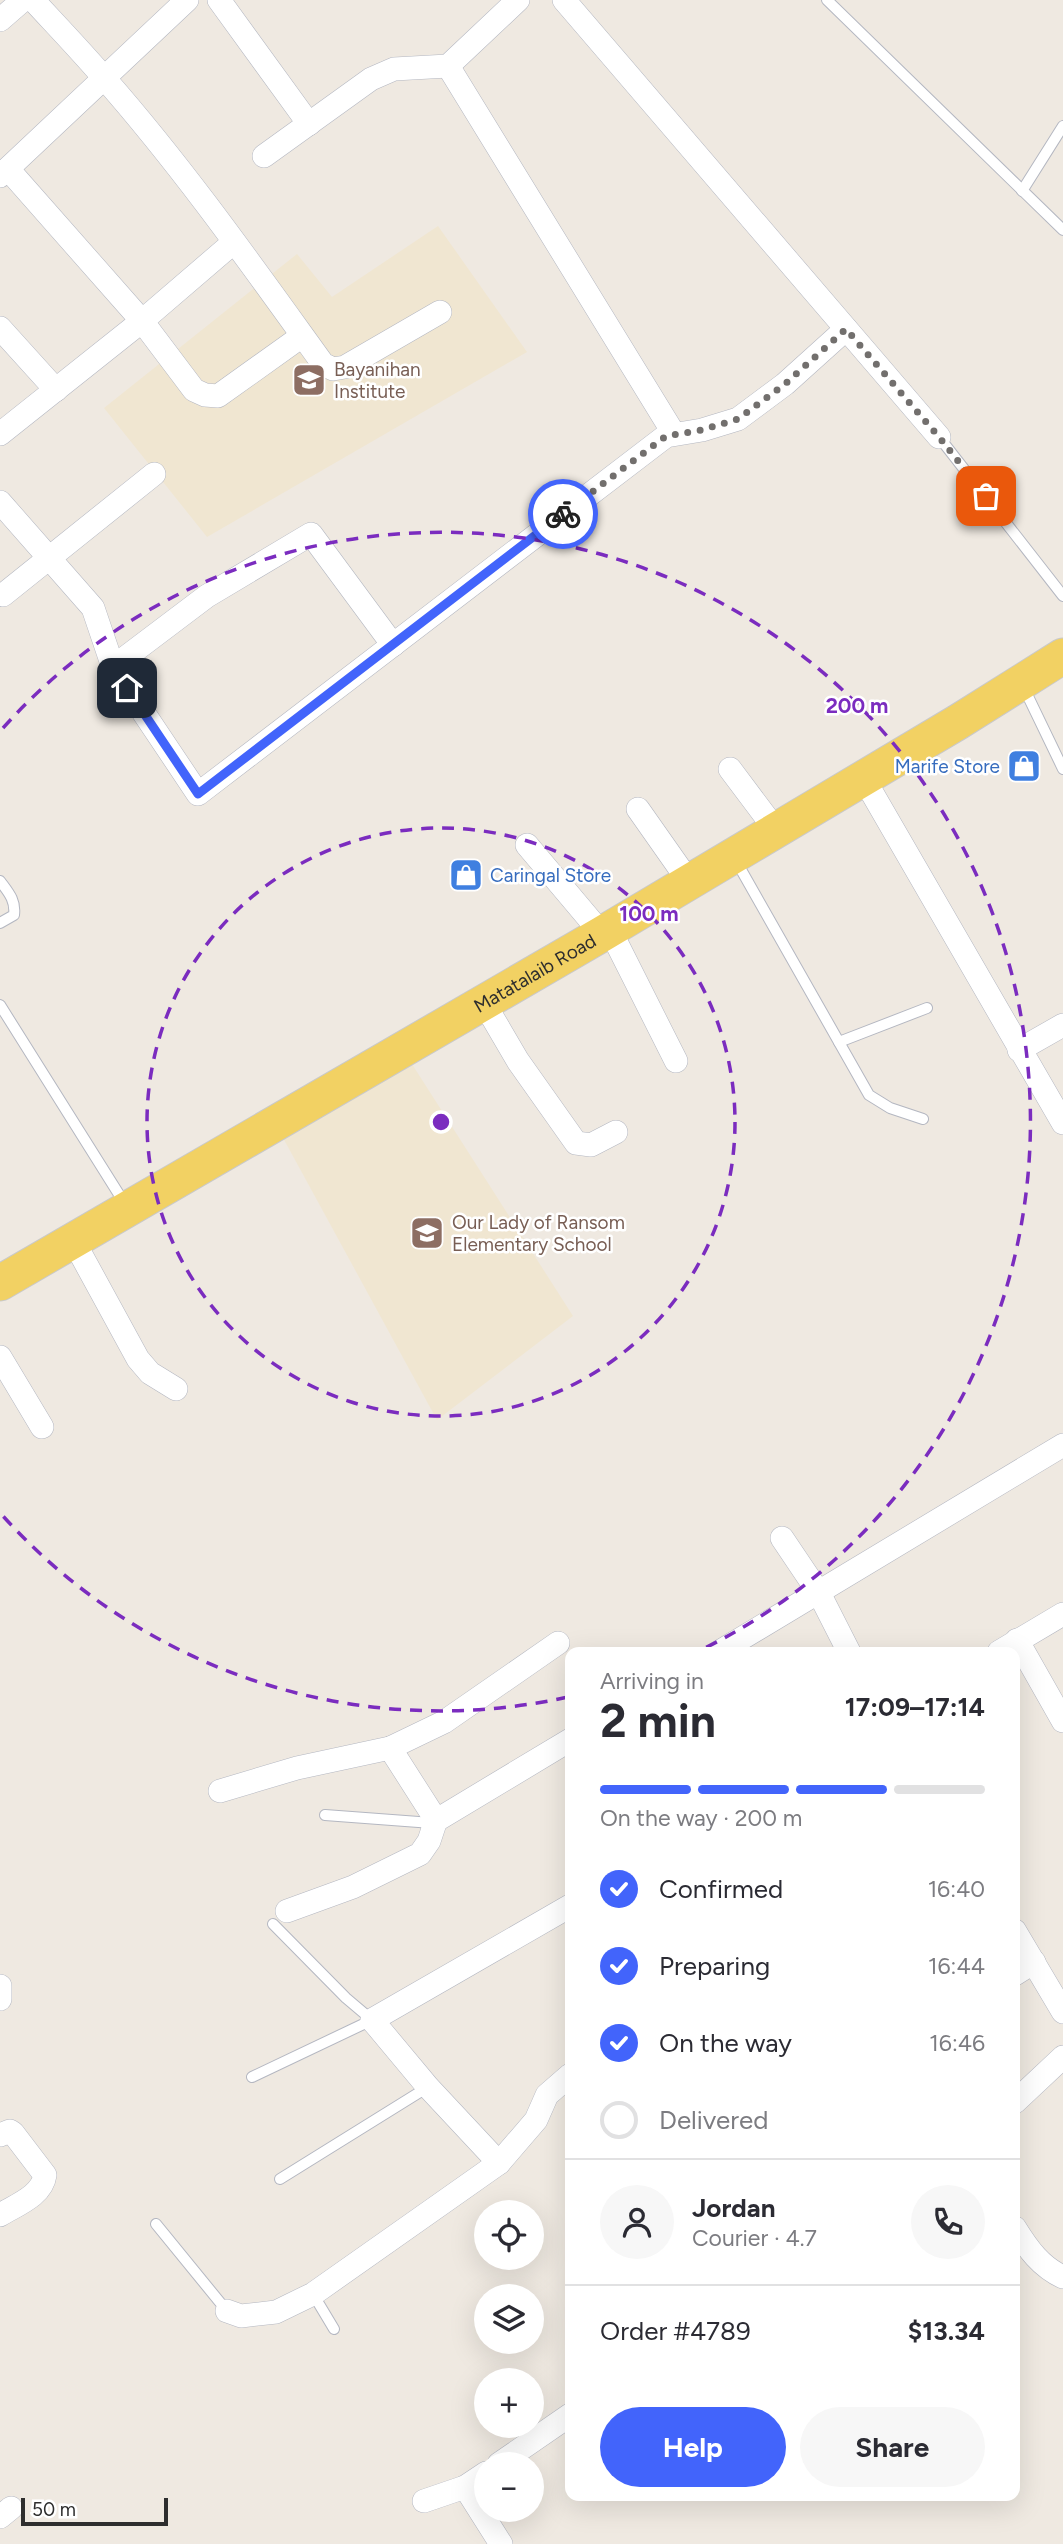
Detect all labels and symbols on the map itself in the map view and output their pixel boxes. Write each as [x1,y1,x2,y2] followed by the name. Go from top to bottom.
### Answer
[334,358,421,403] place label: Bayanihan Institute
[290,361,328,399] school or university icon: Bayanihan Institute
[956,466,1016,526] pin
[528,479,598,549] courier
[97,658,157,718] pin
[826,693,888,718] text: 200 m
[1005,747,1043,785] shop icon: Marife Store
[895,755,1000,778] place label: Marife Store
[447,856,485,894] shop icon: Caringal Store
[490,864,611,887] place label: Caringal Store
[619,901,679,926] text: 100 m
[469,929,600,1017] street label: Matatalaib Road
[429,1110,453,1134] centre of rings
[452,1211,625,1256] place label: Our Lady of Ransom Elementary School
[408,1214,446,1252] school or university icon: Our Lady of Ransom Elementary School
[21,2495,168,2527] scale bar

